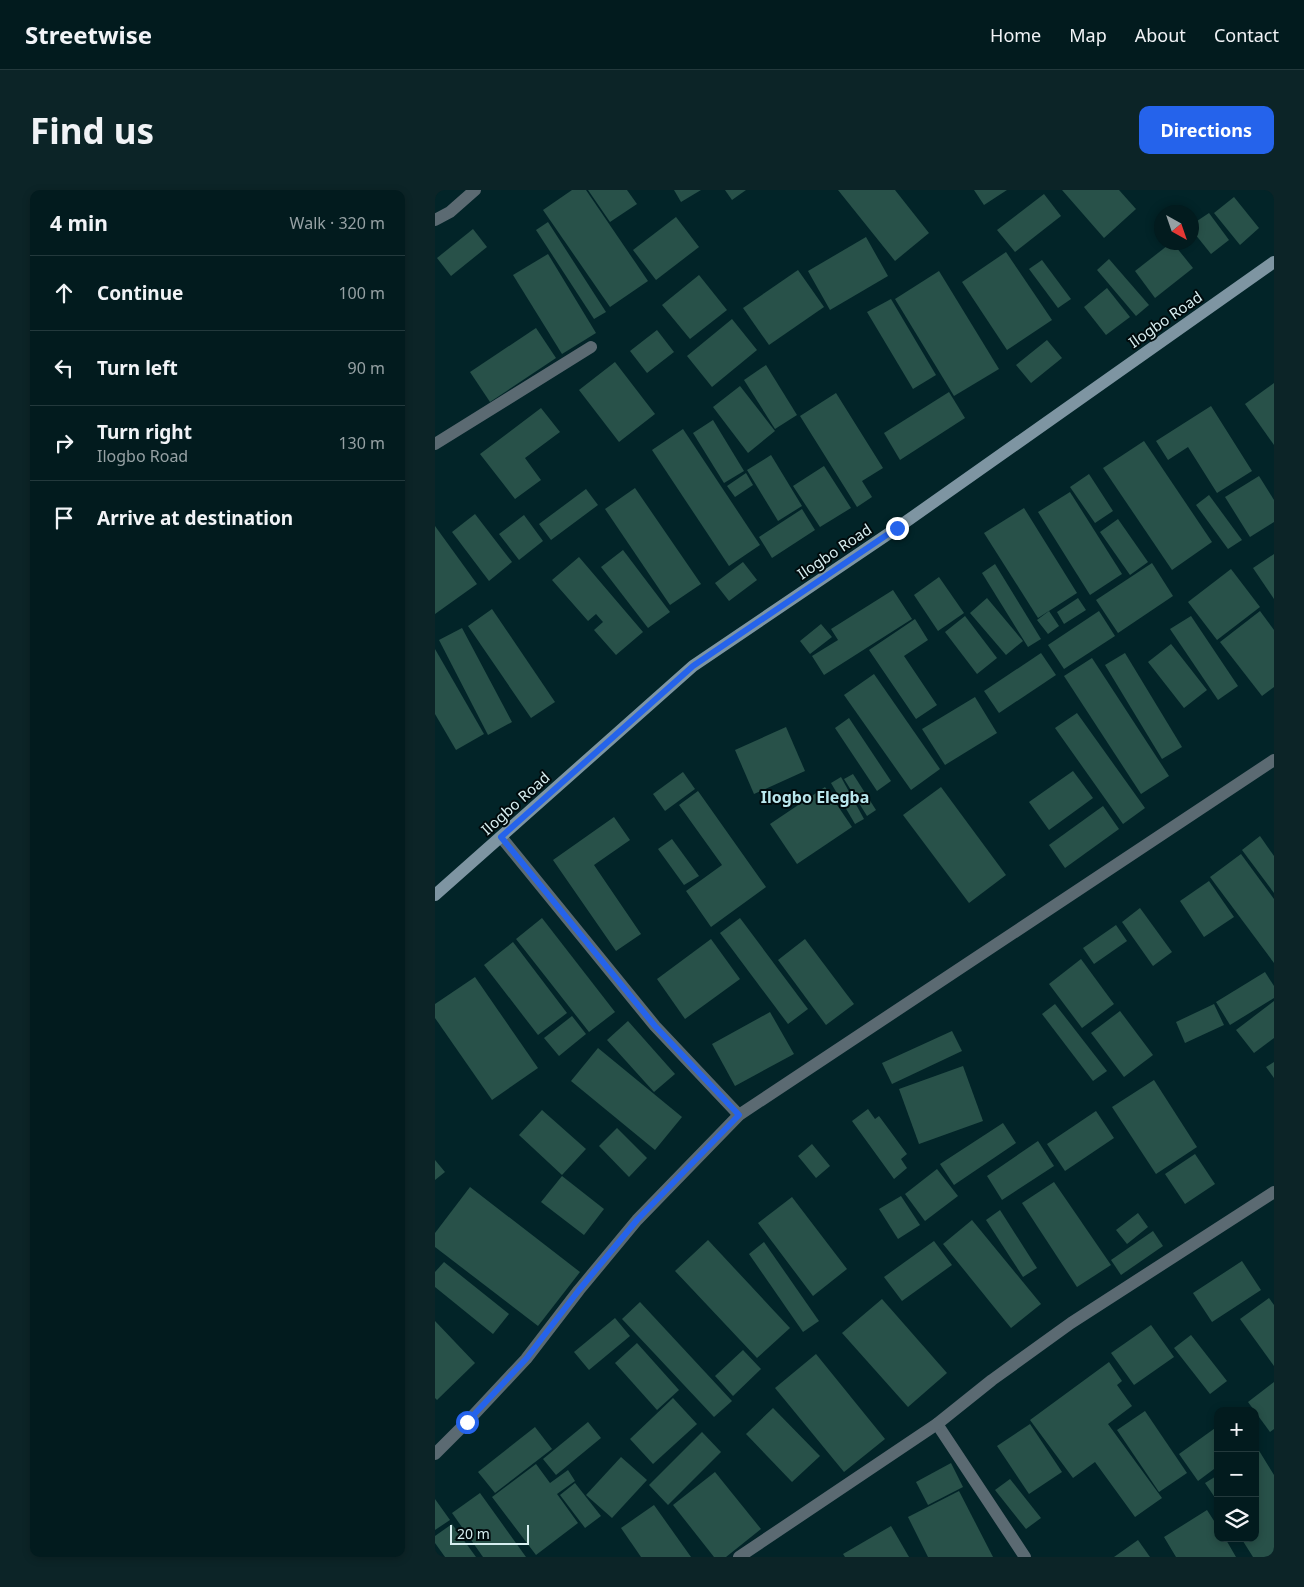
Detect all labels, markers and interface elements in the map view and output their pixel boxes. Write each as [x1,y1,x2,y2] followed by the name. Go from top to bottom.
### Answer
[25,18,152,51] text: Streetwise
[990,23,1041,47] text: Home
[1069,23,1107,47] text: Map
[1135,23,1186,47] text: About
[1214,23,1279,47] text: Contact
[1139,106,1274,154] button: Directions
[30,107,154,154] text: Find us
[1154,205,1199,250] north arrow
[50,209,108,237] text: 4 min
[290,212,385,234] text: Walk · 320 m
[50,279,78,307] icon: ahead
[97,280,183,306] text: Continue
[338,282,385,304] text: 100 m
[1124,286,1206,352] street label: Ilogbo Road
[50,354,78,382] icon: left
[97,355,178,381] text: Turn left
[348,357,385,379] text: 90 m
[97,419,192,445] text: Turn right
[50,429,78,457] icon: right
[338,432,385,454] text: 130 m
[97,445,188,467] text: Ilogbo Road
[50,504,78,532] icon: arrive
[97,505,293,531] text: Arrive at destination
[886,517,909,540] route end
[793,519,875,583] street label: Ilogbo Road
[477,767,553,839] street label: Ilogbo Road
[761,786,869,808] district label: Ilogbo Elegba
[1214,1407,1259,1542] map controls
[1214,1407,1259,1452] button: +
[456,1411,479,1434] route start
[1214,1452,1259,1497] button: −
[1214,1497,1259,1542] button: layers
[450,1522,529,1545] scale bar
[457,1524,490,1543] text: 20 m

